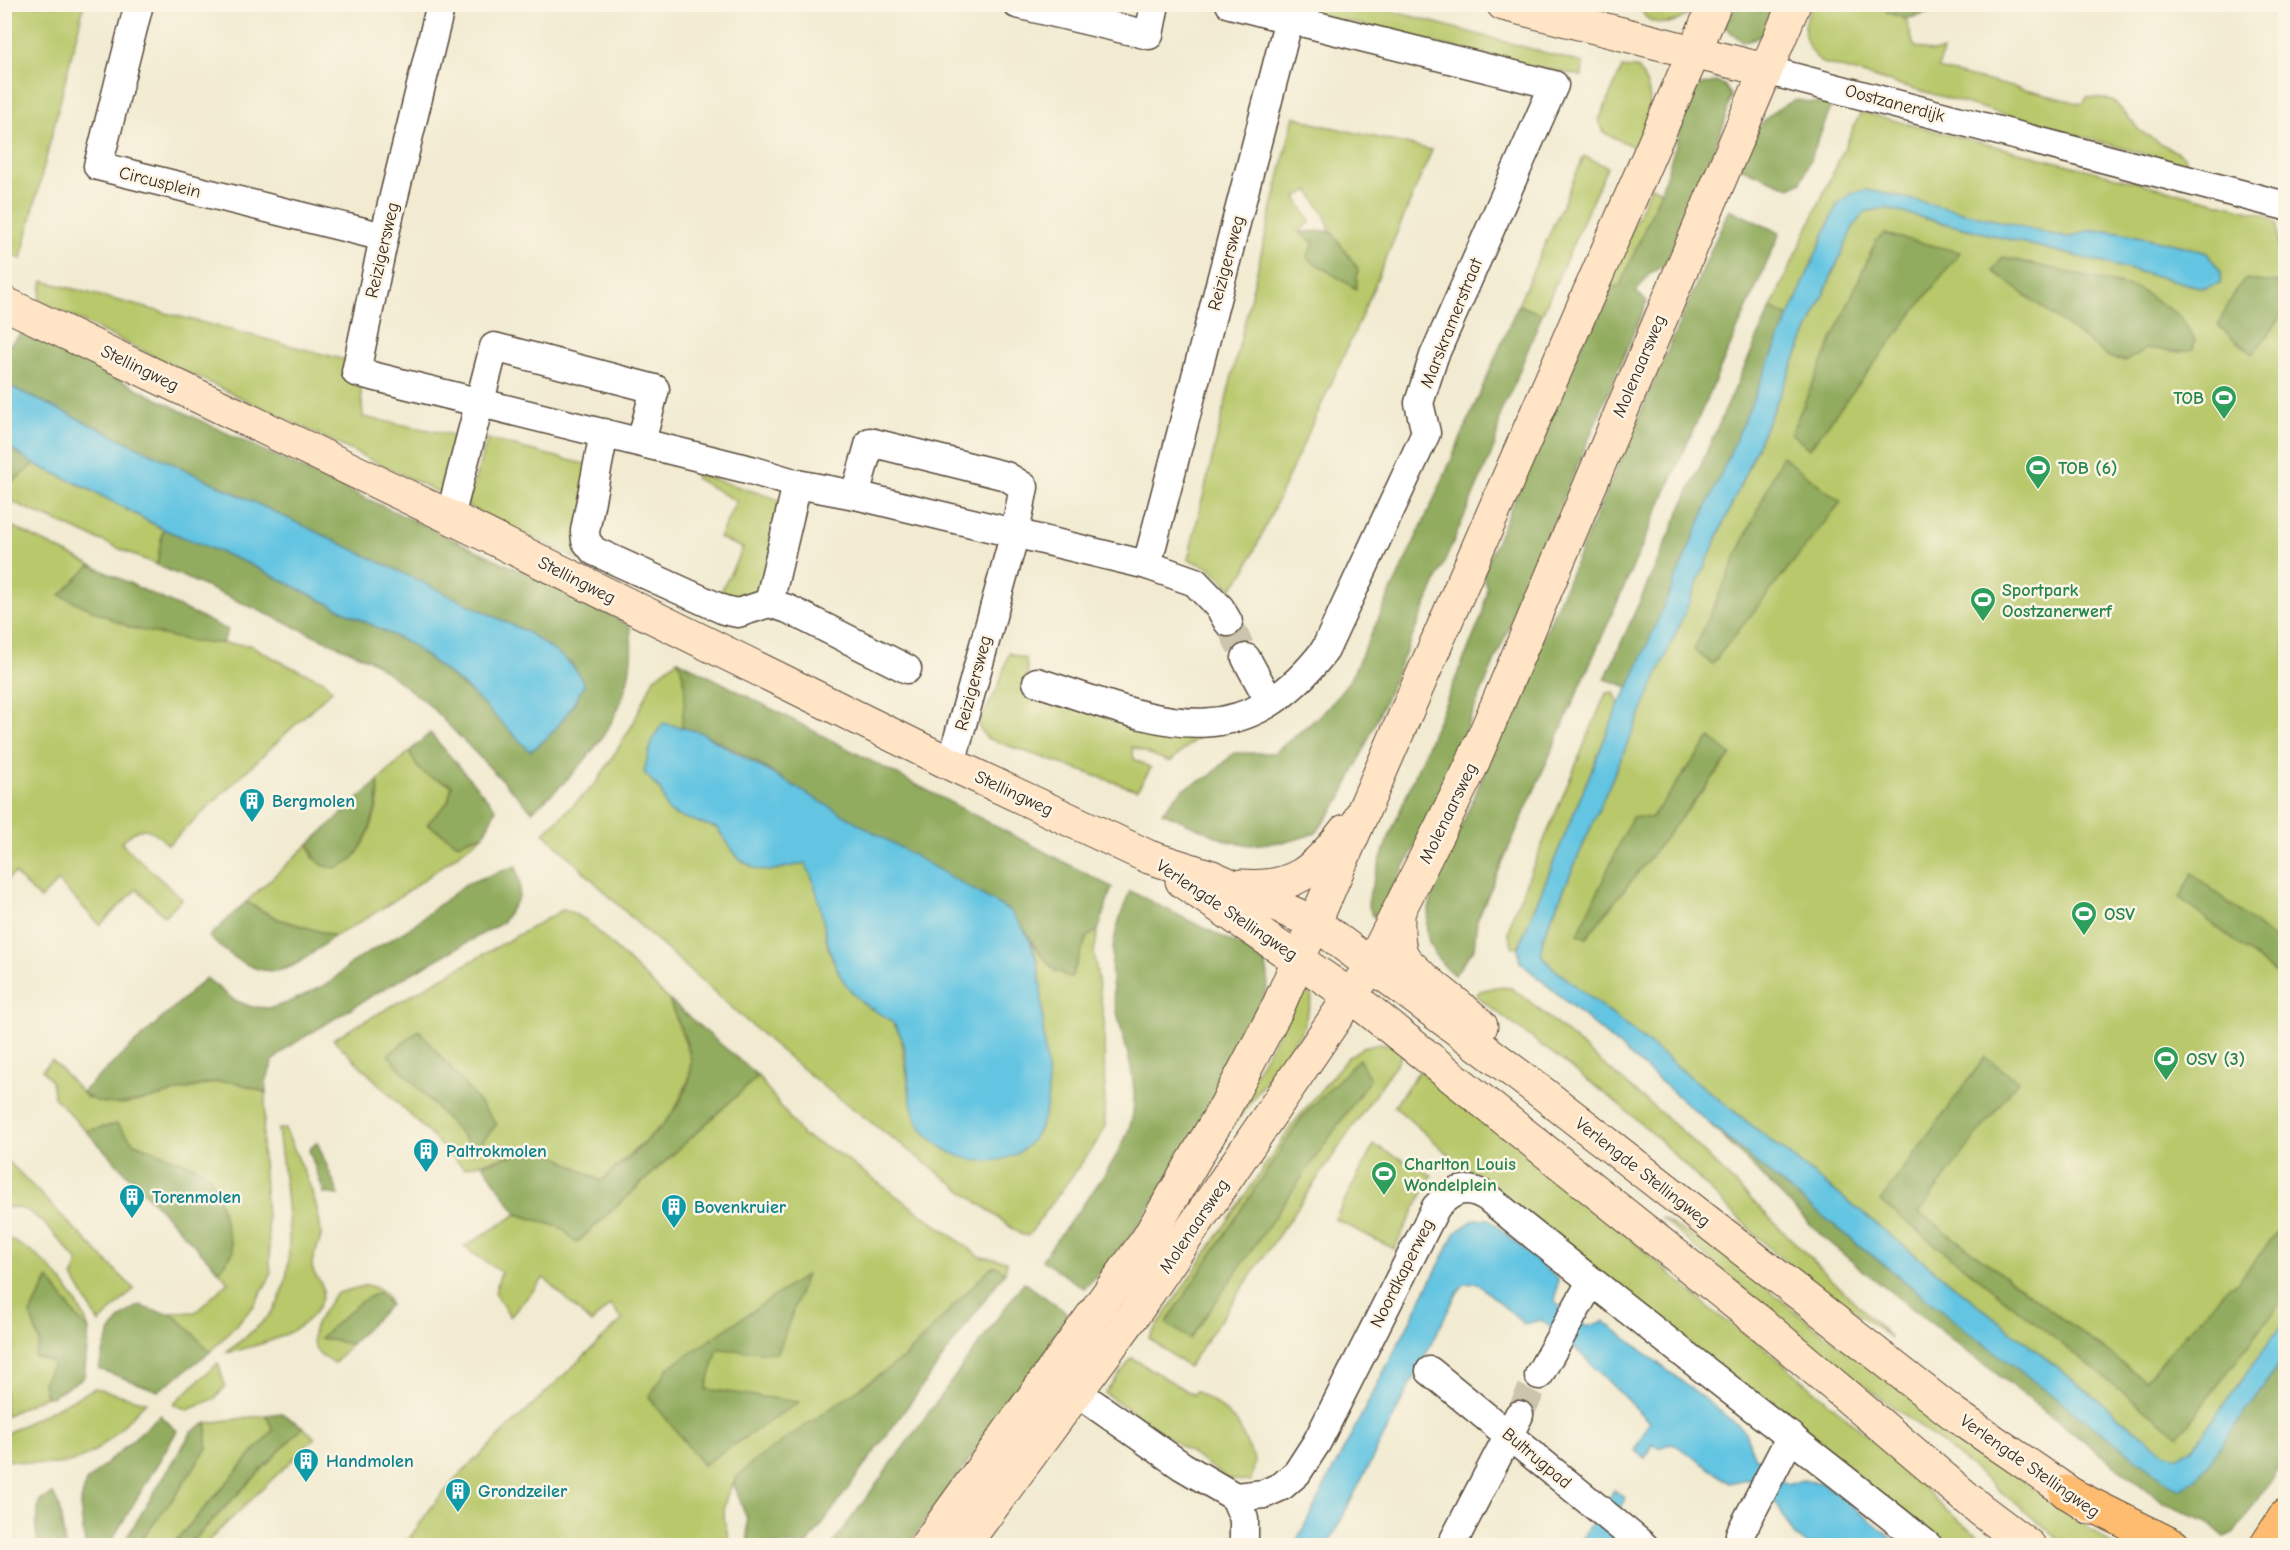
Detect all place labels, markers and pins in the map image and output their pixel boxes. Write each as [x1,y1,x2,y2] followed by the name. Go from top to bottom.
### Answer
[2209,383,2239,421] sports icon: TOB
[2173,388,2204,409] place label: TOB
[2023,453,2053,491] sports icon: TOB (6)
[2058,458,2118,479] place label: TOB (6)
[2002,580,2113,622] place label: Sportpark Oostzanerwerf
[1968,585,1998,623] sports icon: Sportpark Oostzanerwerf
[237,786,267,824] building icon: Bergmolen
[272,791,355,812] place label: Bergmolen
[2069,899,2099,937] sports icon: OSV
[2104,904,2135,925] place label: OSV
[2151,1044,2181,1082] sports icon: OSV (3)
[2186,1049,2245,1070] place label: OSV (3)
[411,1136,441,1174] building icon: Paltrokmolen
[446,1141,547,1162] place label: Paltrokmolen
[1404,1154,1516,1196] place label: Charlton Louis Wondelplein
[1369,1159,1399,1197] sports icon: Charlton Louis Wondelplein
[117,1182,147,1220] building icon: Torenmolen
[152,1187,241,1208] place label: Torenmolen
[659,1192,689,1230] building icon: Bovenkruier
[694,1197,787,1218] place label: Bovenkruier
[291,1446,321,1484] building icon: Handmolen
[326,1451,414,1472] place label: Handmolen
[443,1476,473,1514] building icon: Grondzeiler
[478,1481,568,1502] place label: Grondzeiler

